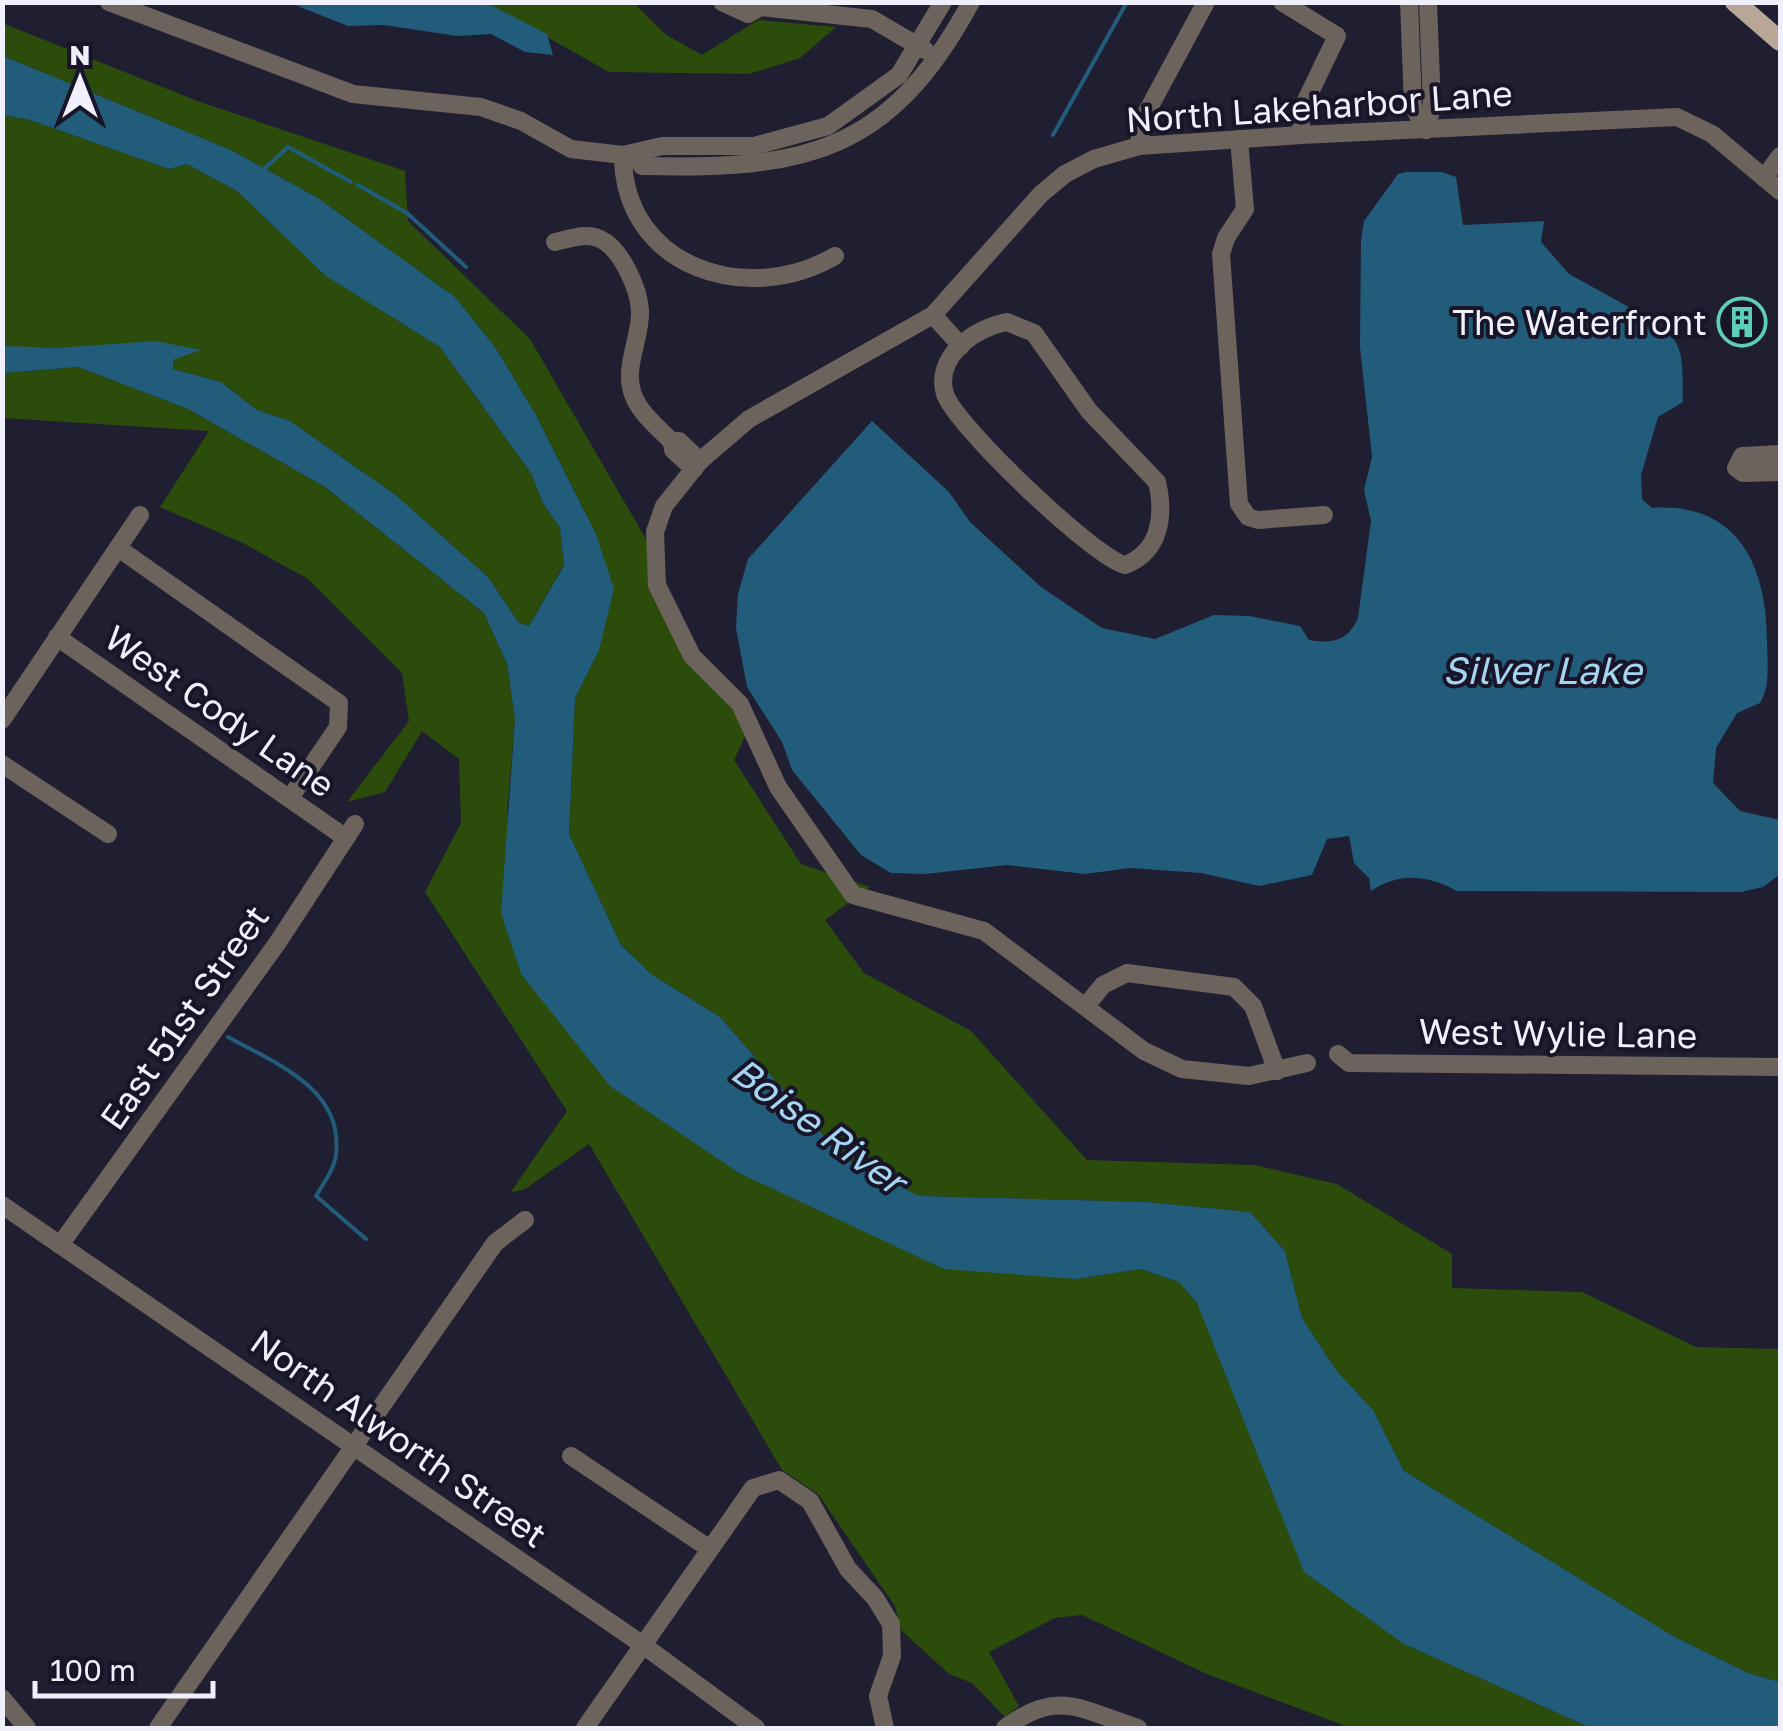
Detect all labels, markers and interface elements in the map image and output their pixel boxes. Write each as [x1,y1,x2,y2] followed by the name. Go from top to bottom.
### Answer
[30,30,130,130] north arrow
[69,38,91,71] text: N
[1124,72,1514,140] street label: North Lakeharbor Lane
[1716,296,1768,348] building icon: The Waterfront
[1452,301,1707,343] place label: The Waterfront
[97,616,343,806] street label: West Cody Lane
[1442,647,1644,692] water label: Silver Lake
[91,897,277,1137] street label: East 51st Street
[1418,1010,1698,1056] street label: West Wylie Lane
[723,1047,919,1206] water label: Boise River
[243,1320,555,1556] street label: North Alworth Street
[35,1636,212,1698] scale bar
[50,1652,136,1688] text: 100 m

